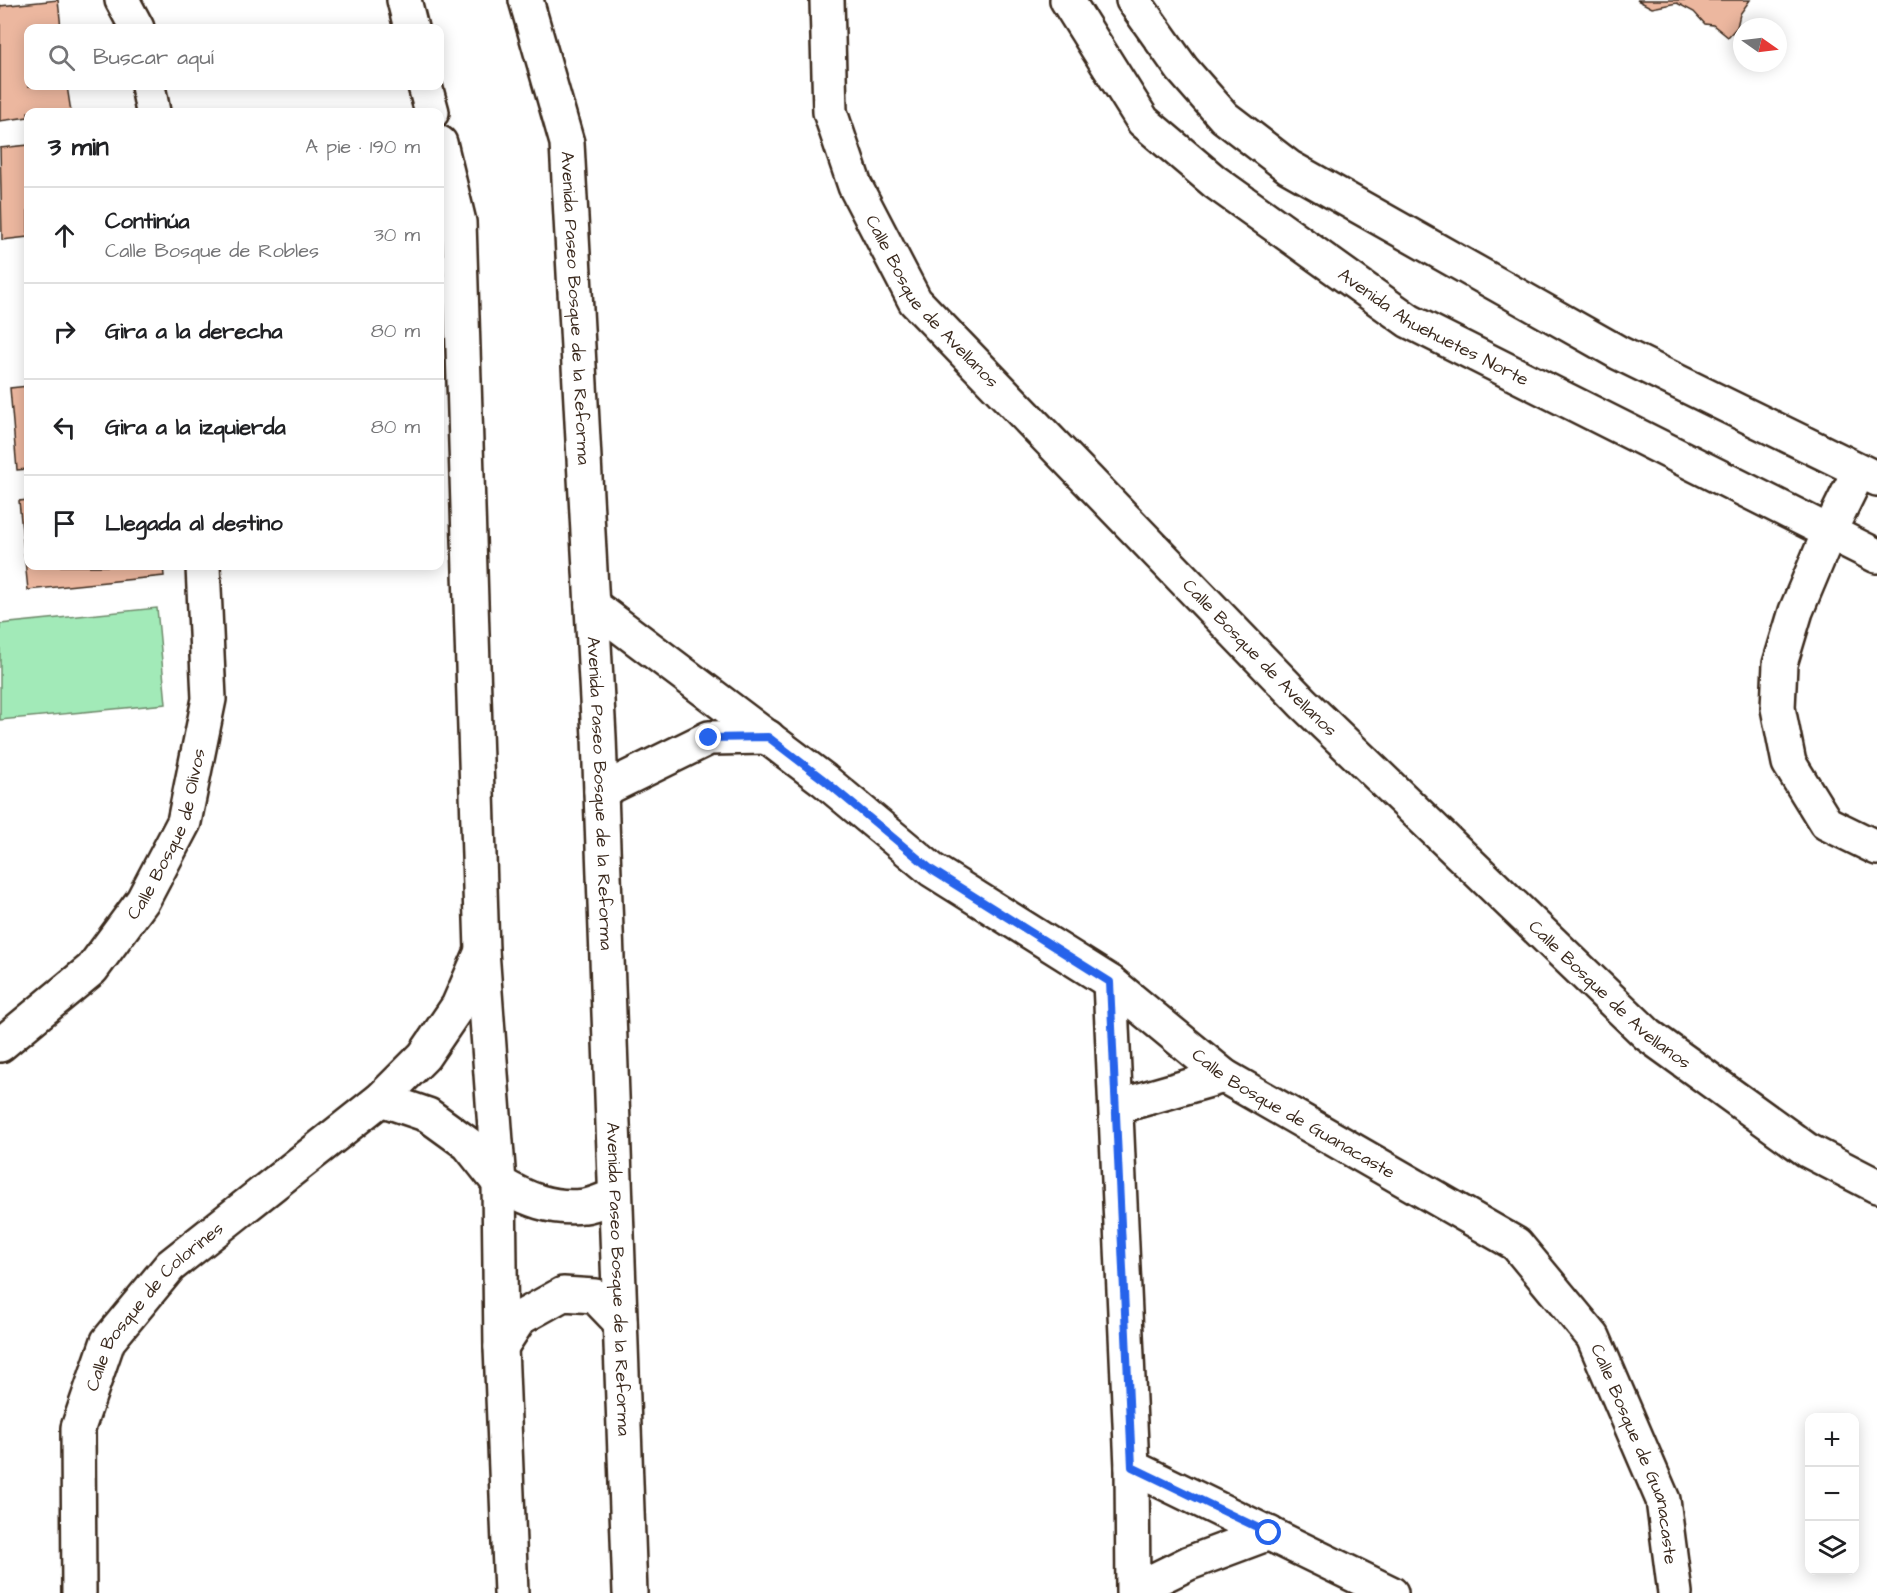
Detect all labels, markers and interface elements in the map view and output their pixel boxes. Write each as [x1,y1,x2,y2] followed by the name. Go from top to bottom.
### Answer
[1733,18,1787,72] north arrow
[24,24,444,90] search box
[45,41,78,74] icon: search
[93,42,214,73] text: Buscar aquí
[48,129,109,165] text: 3 min
[305,133,420,161] text: A pie · 190 m
[555,151,597,465] street label: Avenida Paseo Bosque de la Reforma
[105,206,190,237] text: Continúa
[860,210,1005,393] street label: Calle Bosque de Avellanos
[48,219,81,252] icon: ahead
[374,221,420,249] text: 30 m
[105,237,319,265] text: Calle Bosque de Robles
[1333,262,1533,392] street label: Avenida Ahuehuetes Norte
[48,315,81,348] icon: right
[105,316,282,347] text: Gira a la derecha
[371,317,420,345] text: 80 m
[48,411,81,444] icon: left
[105,412,286,443] text: Gira a la izquierda
[371,413,420,441] text: 80 m
[48,507,81,540] icon: arrive
[105,508,283,539] text: Llegada al destino
[1177,573,1343,742] street label: Calle Bosque de Avellanos
[581,636,619,951] street label: Avenida Paseo Bosque de la Reforma
[695,724,721,750] route end
[120,746,211,925] street label: Calle Bosque de Olivos
[1523,914,1696,1075] street label: Calle Bosque de Avellanos
[1187,1042,1400,1185] street label: Calle Bosque de Guanacaste
[600,1122,637,1436] street label: Avenida Paseo Bosque de la Reforma
[79,1216,229,1394] street label: Calle Bosque de Colorines
[1585,1340,1684,1566] street label: Calle Bosque de Guanacaste
[1805,1413,1859,1575] map controls
[1805,1413,1859,1467] button: +
[1805,1467,1859,1521] button: −
[1255,1519,1281,1545] route start
[1805,1521,1859,1575] button: layers

